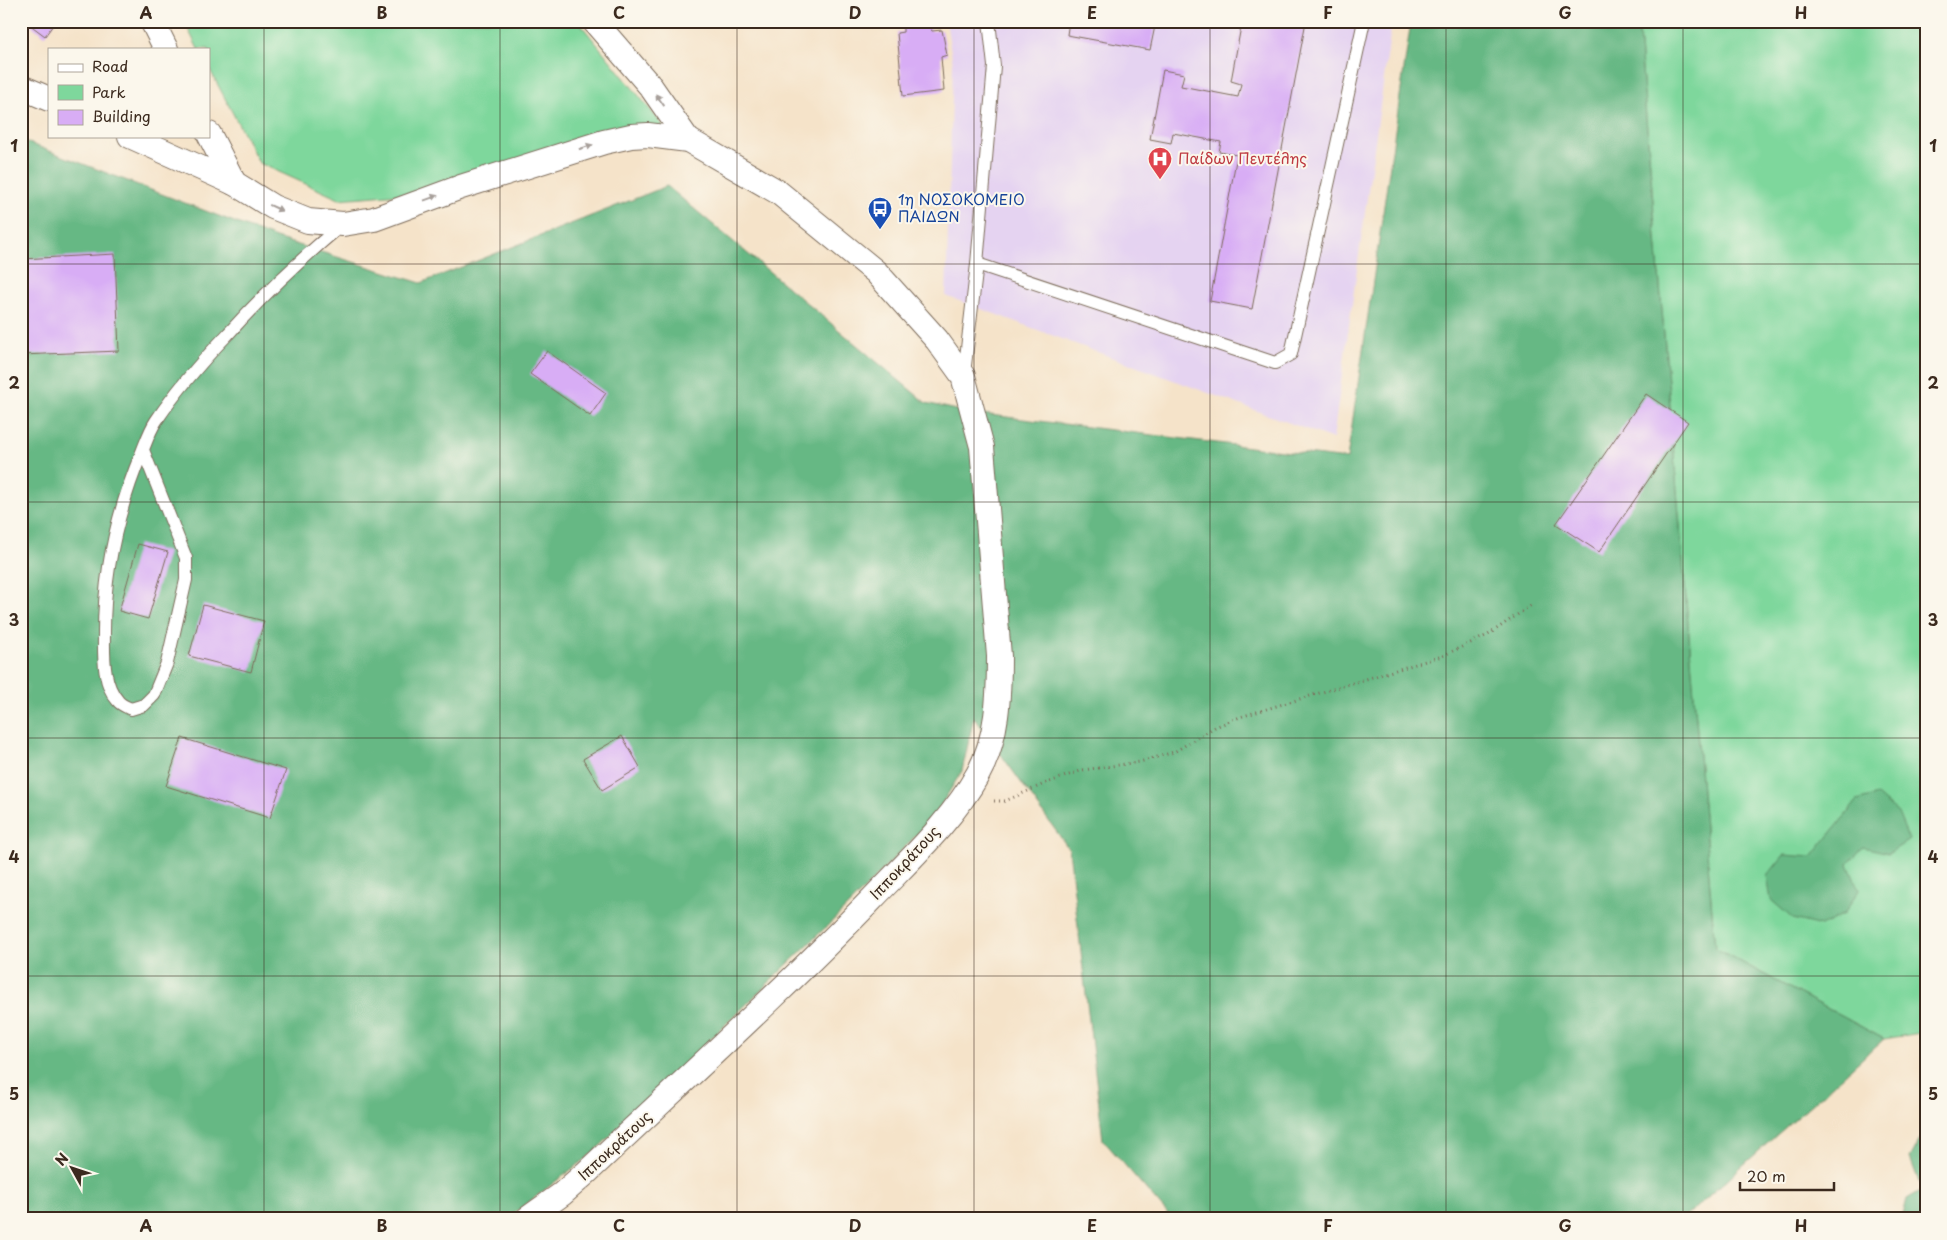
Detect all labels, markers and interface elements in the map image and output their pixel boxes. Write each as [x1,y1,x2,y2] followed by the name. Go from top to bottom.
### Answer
[140,0,153,24] text: A
[377,0,388,24] text: B
[613,0,625,24] text: C
[849,0,861,24] text: D
[1087,0,1097,24] text: E
[1323,0,1333,24] text: F
[1558,0,1572,24] text: G
[1795,0,1807,24] text: H
[48,48,210,138] legend
[92,54,128,77] text: Road
[92,80,126,103] text: Park
[655,93,665,107] one-way arrow
[92,104,151,127] text: Building
[10,133,18,157] text: 1
[1929,133,1937,157] text: 1
[578,143,593,151] one-way arrow
[1147,146,1173,180] hospital icon: Παίδων Πεντέλης
[1178,146,1307,169] place label: Παίδων Πεντέλης
[898,187,1025,227] place label: 1η ΝΟΣΟΚΟΜΕΙΟ ΠΑΙΔΩΝ
[424,194,439,201] one-way arrow
[867,196,893,230] bus stop icon: 1η ΝΟΣΟΚΟΜΕΙΟ ΠΑΙΔΩΝ
[269,204,283,212] one-way arrow
[8,370,20,394] text: 2
[1927,370,1939,394] text: 2
[9,607,19,631] text: 3
[1928,607,1938,631] text: 3
[864,820,944,904] street label: Ιπποκράτους
[9,844,20,868] text: 4
[1928,844,1939,868] text: 4
[9,1081,19,1105] text: 5
[1928,1081,1938,1105] text: 5
[572,1104,656,1185] street label: Ιπποκράτους
[48,1142,98,1192] north arrow
[50,1148,73,1170] text: N
[1740,1160,1833,1192] scale bar
[1747,1164,1786,1187] text: 20 m
[140,1213,153,1237] text: A
[377,1213,388,1237] text: B
[613,1213,625,1237] text: C
[849,1213,861,1237] text: D
[1087,1213,1097,1237] text: E
[1323,1213,1333,1237] text: F
[1558,1213,1572,1237] text: G
[1795,1213,1807,1237] text: H

